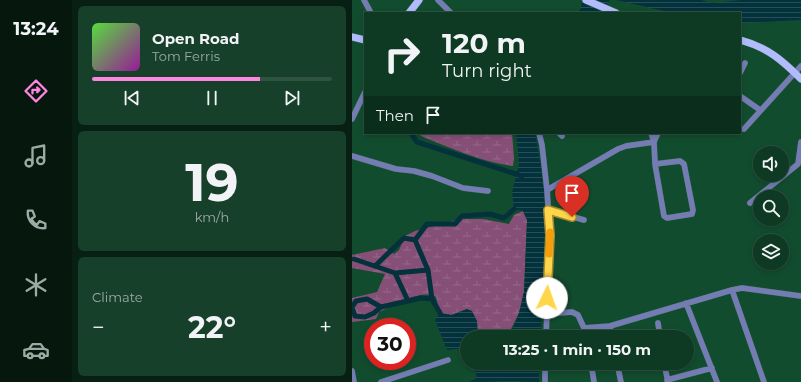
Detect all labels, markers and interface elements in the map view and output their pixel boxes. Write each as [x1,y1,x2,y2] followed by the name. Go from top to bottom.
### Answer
[13,18,59,40] text: 13:24
[442,26,526,60] text: 120 m
[376,28,428,80] icon: right
[152,29,240,48] text: Open Road
[152,48,220,64] text: Tom Ferris
[442,60,532,82] text: Turn right
[22,77,50,105] icon: directions
[121,87,143,109] icon: previous
[201,87,223,109] icon: pause
[281,87,303,109] icon: next
[422,104,444,126] icon: arrive
[376,106,414,125] text: Then
[22,142,50,170] icon: music
[753,146,789,270] map controls
[753,146,789,182] button: sound
[185,151,239,214] text: 19
[555,176,589,217] pin
[561,182,583,204] icon: arrive
[753,190,789,226] button: search
[22,206,50,234] icon: phone
[195,209,229,225] text: km/h
[753,234,789,270] button: layers
[22,271,50,299] icon: climate
[526,277,568,319] position arrow
[92,289,143,305] text: Climate
[188,309,236,346] text: 22°
[92,314,105,341] text: −
[319,314,332,341] text: +
[364,318,416,370] speed limit sign: 30
[22,336,50,364] icon: car
[503,340,651,359] text: 13:25 · 1 min · 150 m

